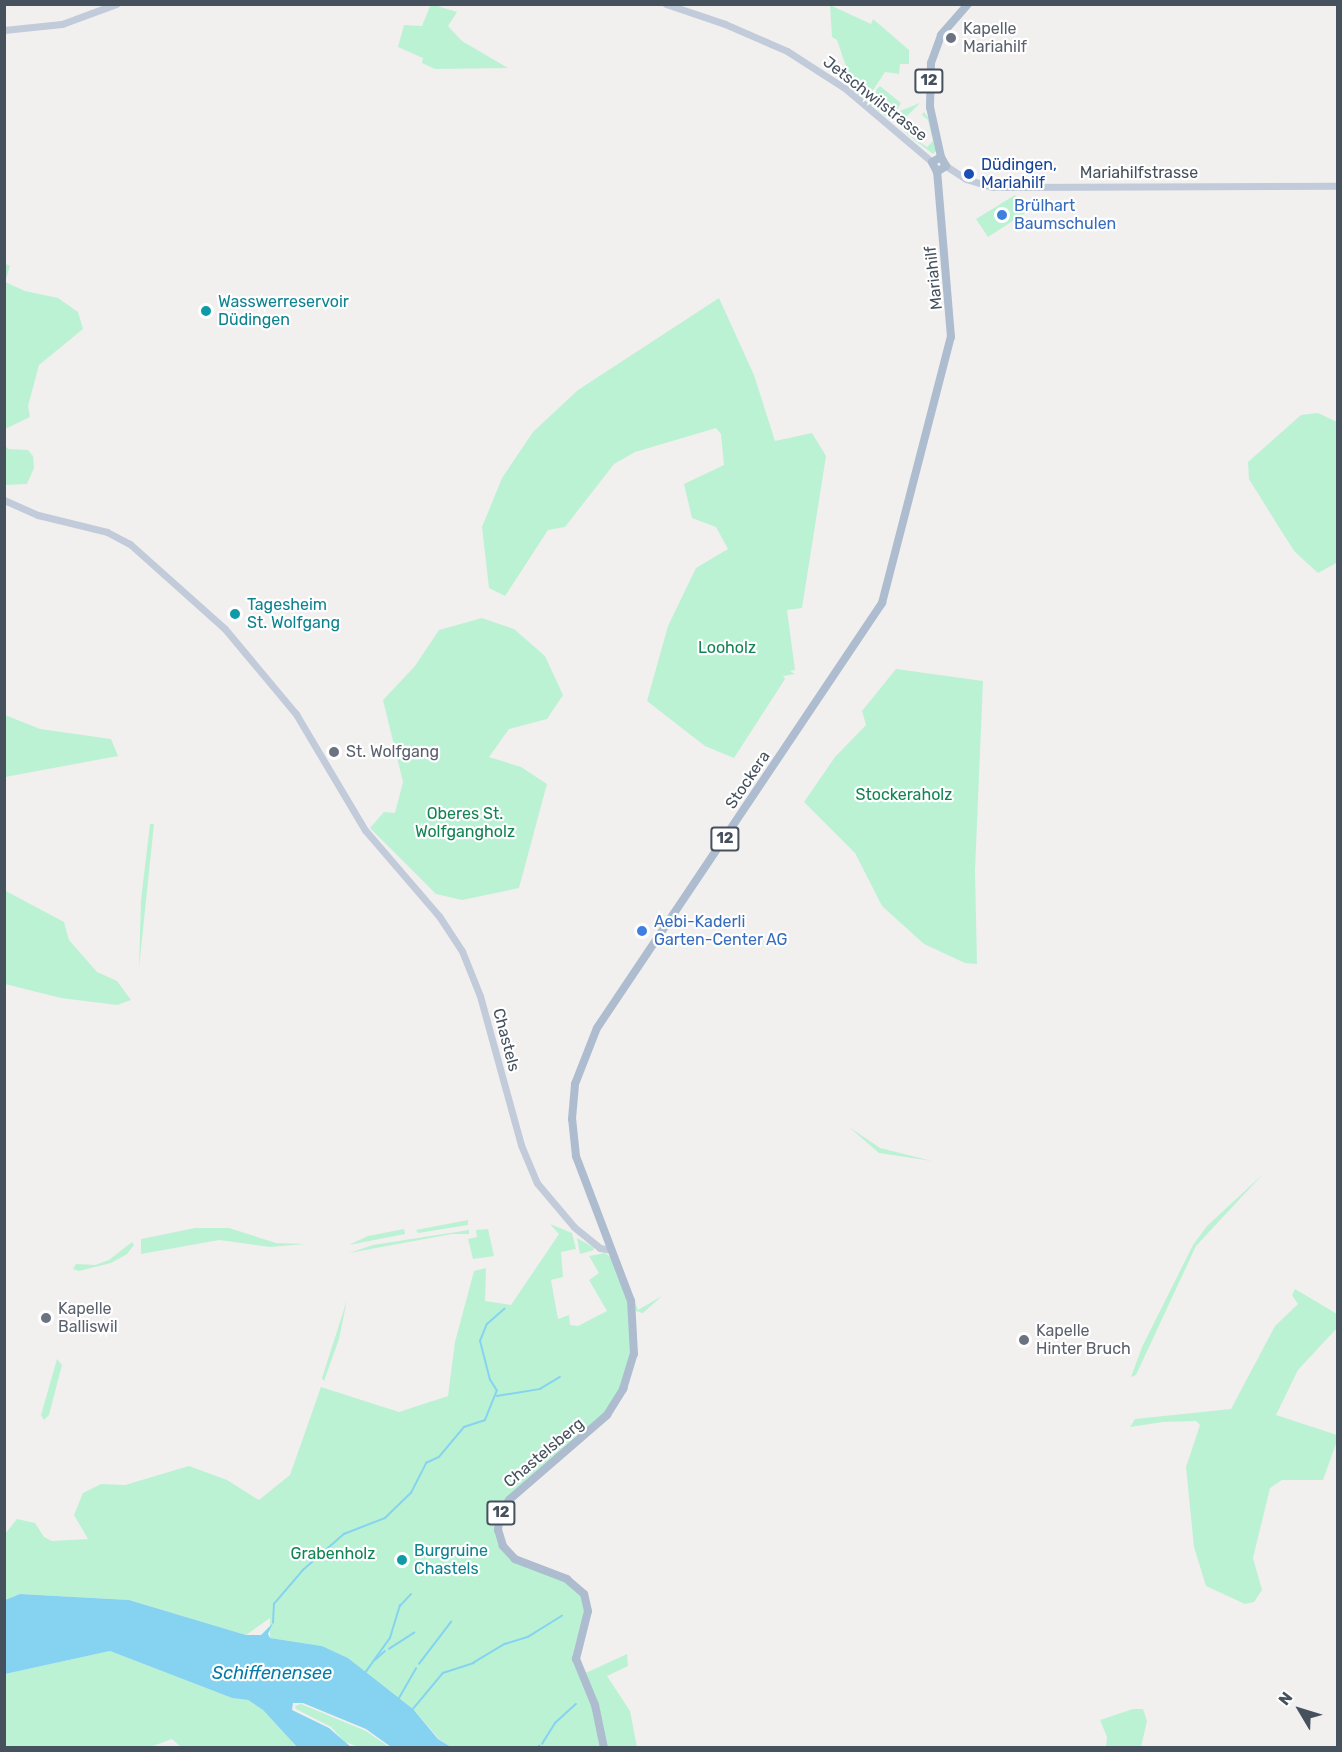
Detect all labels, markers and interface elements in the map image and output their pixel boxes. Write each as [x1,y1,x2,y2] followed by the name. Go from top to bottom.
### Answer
[963,19,1027,57] place label: Kapelle Mariahilf
[944,31,958,45] marker: Kapelle Mariahilf
[819,52,931,146] street label: Jetschwilstrasse
[914,69,944,93] road number: 12
[981,155,1057,193] place label: Düdingen, Mariahilf
[1080,163,1198,183] street label: Mariahilfstrasse
[962,167,976,181] marker: Düdingen, Mariahilf
[1014,196,1116,234] place label: Brülhart Baumschulen
[995,208,1009,222] marker: Brülhart Baumschulen
[921,245,947,311] street label: Mariahilf
[218,292,349,330] place label: Wasswerreservoir Düdingen
[199,304,213,318] marker: Wasswerreservoir Düdingen
[247,595,340,633] place label: Tagesheim St. Wolfgang
[228,607,242,621] marker: Tagesheim St. Wolfgang
[698,638,756,658] park label: Looholz
[346,742,439,762] place label: St. Wolfgang
[327,745,341,759] marker: St. Wolfgang
[722,747,774,813] street label: Stockera
[856,785,952,805] park label: Stockeraholz
[415,804,515,842] park label: Oberes St. Wolfgangholz
[710,827,740,851] road number: 12
[654,912,788,950] place label: Aebi-Kaderli Garten-Center AG
[635,924,649,938] marker: Aebi-Kaderli Garten-Center AG
[488,1006,524,1074] street label: Chastels
[58,1299,118,1337] place label: Kapelle Balliswil
[39,1311,53,1325] marker: Kapelle Balliswil
[1036,1321,1131,1359] place label: Kapelle Hinter Bruch
[1017,1333,1031,1347] marker: Kapelle Hinter Bruch
[500,1414,588,1492] street label: Chastelsberg
[486,1501,516,1525] road number: 12
[414,1541,488,1579] place label: Burgruine Chastels
[291,1544,375,1564] park label: Grabenholz
[395,1553,409,1567] marker: Burgruine Chastels
[212,1662,332,1684] water label: Schiffenensee
[1270,1680,1330,1740] north arrow
[1274,1688,1296,1709] text: N

